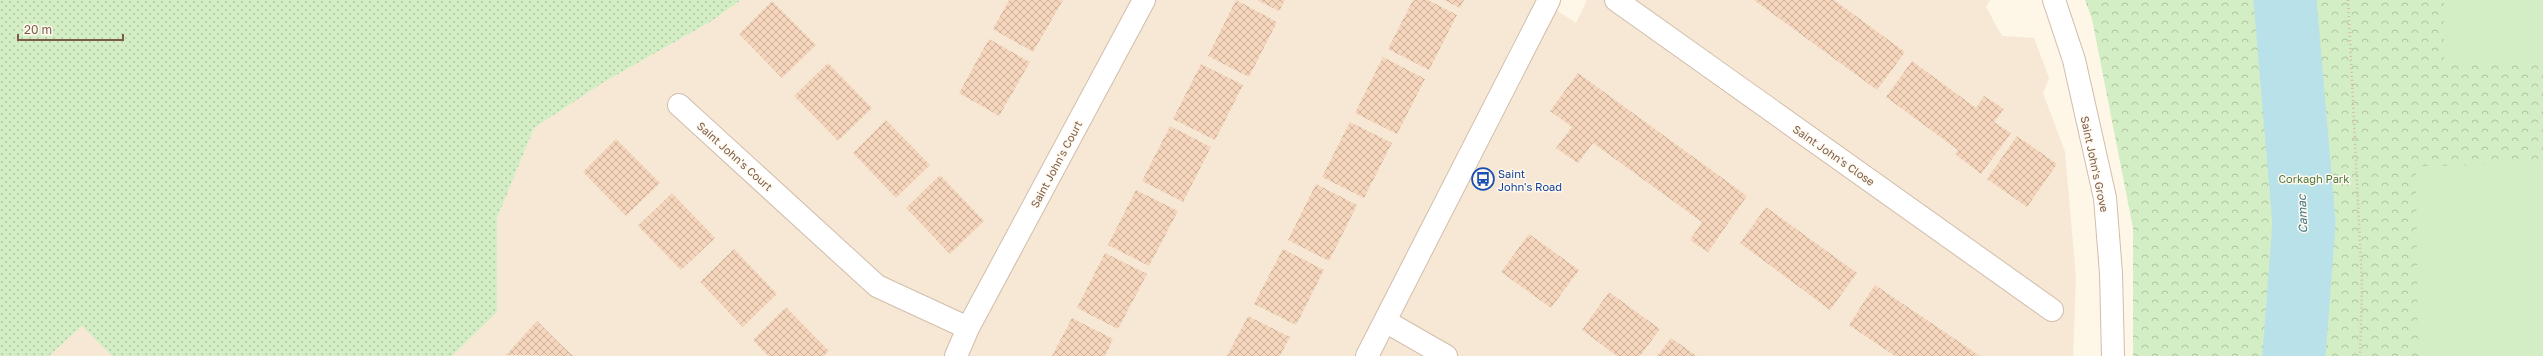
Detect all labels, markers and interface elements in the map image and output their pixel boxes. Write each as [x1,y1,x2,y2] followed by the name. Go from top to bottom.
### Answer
[18,16,123,42] scale bar
[24,22,52,37] text: 20 m
[2078,115,2112,213] street label: Saint John's Grove
[1028,118,1084,210] street label: Saint John's Court
[695,119,775,193] street label: Saint John's Court
[1791,122,1877,188] street label: Saint John's Close
[1470,166,1496,192] bus stop icon: Saint John's Road
[1498,167,1562,193] place label: Saint John's Road
[2279,172,2349,185] park label: Corkagh Park
[2294,193,2310,234] water label: Camac

